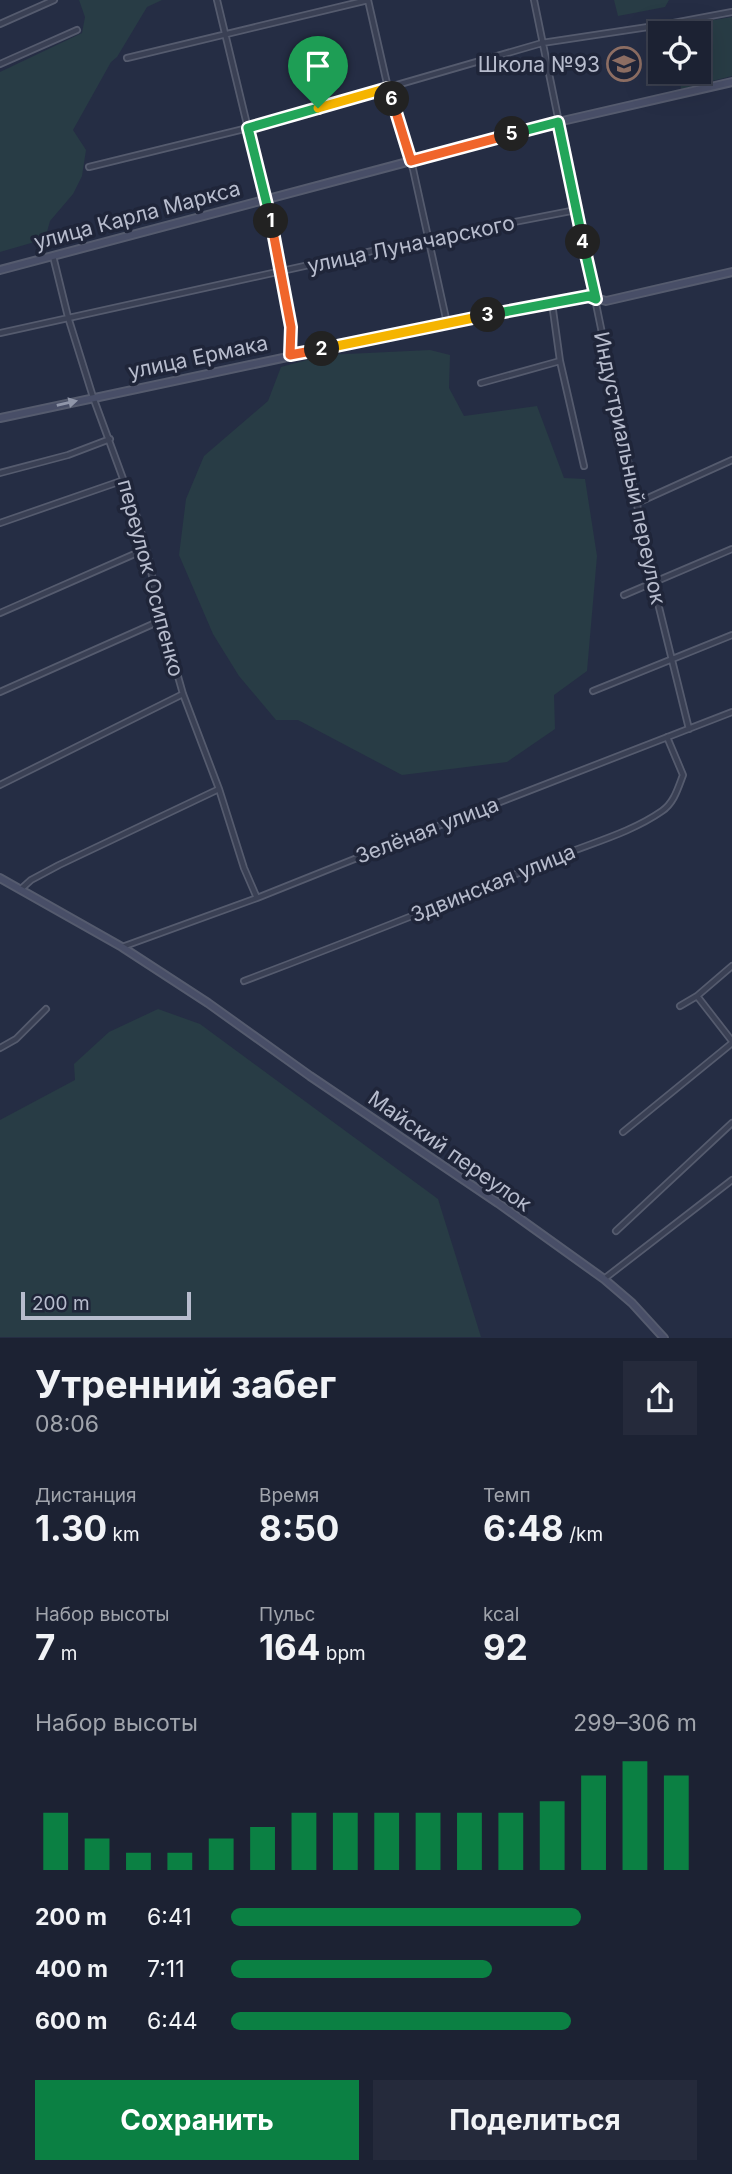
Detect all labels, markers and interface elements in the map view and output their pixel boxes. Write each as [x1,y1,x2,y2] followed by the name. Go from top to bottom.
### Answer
[648,21,711,84] map controls
[648,21,711,84] button: locate
[288,36,348,108] pin
[605,45,643,83] school or university icon: Школа №93
[299,47,337,85] icon: arrive
[478,52,600,77] place label: Школа №93
[374,82,410,116] pin: 6
[385,87,398,110] text: 6
[494,116,530,152] pin: 5
[505,122,518,145] text: 5
[31,175,243,255] street label: улица Карла Маркса
[254,204,288,238] pin: 1
[266,209,275,232] text: 1
[305,210,517,278] street label: улица Луначарского
[566,224,600,260] pin: 4
[576,230,589,253] text: 4
[470,298,505,332] pin: 3
[481,303,494,326] text: 3
[589,329,671,607] street label: Индустриальный переулок
[126,330,270,384] street label: улица Ермака
[304,332,340,366] pin: 2
[316,337,327,360] text: 2
[56,397,78,408] one-way arrow
[113,477,189,679] street label: переулок Осипенко
[352,791,502,869] street label: Зелёная улица
[407,839,579,927] street label: Здвинская улица
[364,1085,537,1217] street label: Майский переулок
[21,1288,191,1320] scale bar
[32,1292,90,1315] text: 200 m
[35,1361,336,1407] text: Утренний забег
[623,1361,697,1435] button: share
[35,1410,99,1438] text: 08:06
[35,1484,137,1507] text: Дистанция
[259,1484,319,1507] text: Время
[483,1484,531,1507] text: Темп
[35,1507,107,1549] text: 1.30
[259,1507,339,1549] text: 8:50
[483,1507,564,1549] text: 6:48
[107,1523,140,1546] text: km
[564,1523,603,1546] text: /km
[35,1603,170,1626] text: Набор высоты
[259,1603,315,1626] text: Пульс
[483,1603,519,1626] text: kcal
[35,1626,55,1668] text: 7
[259,1626,321,1668] text: 164
[483,1626,528,1668] text: 92
[55,1642,77,1665] text: m
[321,1642,366,1665] text: bpm
[35,1709,198,1737] text: Набор высоты
[573,1709,697,1737] text: 299–306 m
[35,1903,107,1931] text: 200 m
[147,1903,192,1931] text: 6:41
[35,1955,108,1983] text: 400 m
[147,1955,185,1983] text: 7:11
[35,2007,107,2035] text: 600 m
[147,2007,198,2035] text: 6:44
[35,2080,359,2160] button: Сохранить
[373,2080,697,2160] button: Поделиться

